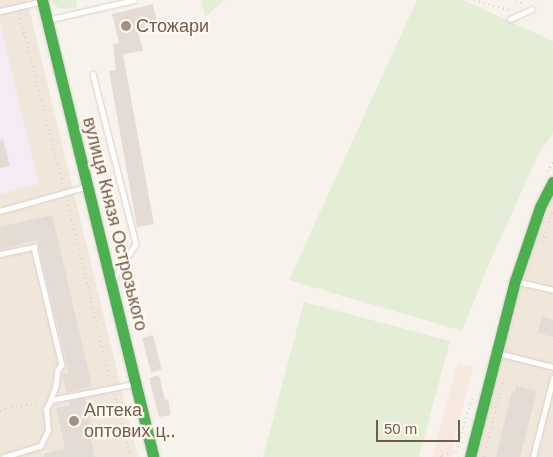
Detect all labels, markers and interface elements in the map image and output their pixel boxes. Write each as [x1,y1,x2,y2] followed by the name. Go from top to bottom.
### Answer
[136,15,209,37] place label: Стожари
[120,20,132,32] marker: Стожари
[78,115,152,333] street label: вулиця Князя Острозького
[84,400,175,442] place label: Аптека оптових ц‥
[378,410,462,442] scale bar
[68,415,80,427] marker: Аптека оптових ц‥
[384,420,417,437] text: 50 m

